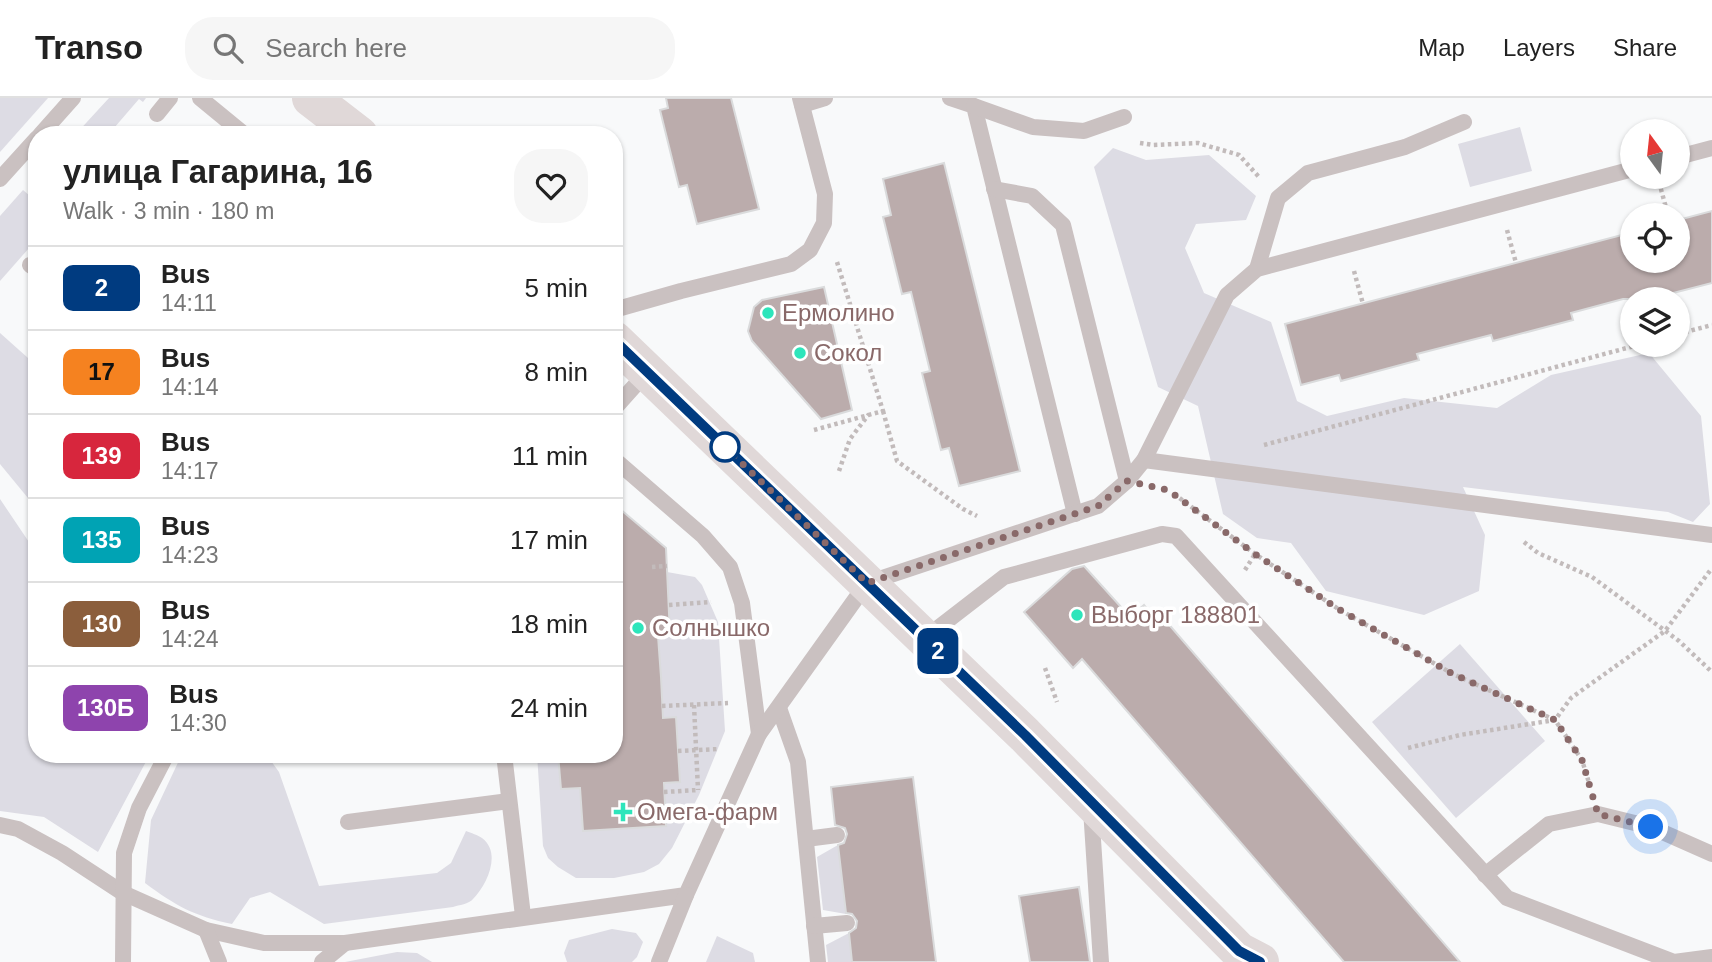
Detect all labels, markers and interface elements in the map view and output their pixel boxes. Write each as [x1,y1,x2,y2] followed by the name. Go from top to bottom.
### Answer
[185,17,675,80] search box
[35,29,143,66] text: Transo
[209,29,247,67] icon: search
[265,33,407,63] text: Search here
[1418,34,1465,61] text: Map
[1503,34,1575,61] text: Layers
[1613,34,1677,61] text: Share
[1620,119,1690,189] north arrow
[1620,119,1690,357] map controls
[514,149,588,223] button: heart
[63,153,373,190] text: улица Гагарина, 16
[63,198,274,224] text: Walk · 3 min · 180 m
[1620,203,1690,273] button: locate
[161,259,210,289] text: Bus
[524,273,588,303] text: 5 min
[95,274,108,301] text: 2
[1620,287,1690,357] button: layers
[161,290,217,316] text: 14:11
[782,299,895,326] place label: Ермолино
[760,305,776,321] marker: Ермолино
[814,339,882,366] place label: Сокол
[161,343,210,373] text: Bus
[792,345,808,361] marker: Сокол
[524,357,588,387] text: 8 min
[88,358,115,385] text: 17
[161,374,219,400] text: 14:14
[161,427,210,457] text: Bus
[710,432,740,462] unlabelled marker
[512,441,588,471] text: 11 min
[81,442,122,469] text: 139
[161,458,219,484] text: 14:17
[161,511,210,541] text: Bus
[510,525,588,555] text: 17 min
[81,526,122,553] text: 135
[161,542,219,568] text: 14:23
[161,595,210,625] text: Bus
[1091,601,1260,628] place label: Выборг 188801
[1069,607,1085,623] marker: Выборг 188801
[510,609,588,639] text: 18 min
[81,610,122,637] text: 130
[652,614,770,641] place label: Солнышко
[630,620,646,636] marker: Солнышко
[161,626,219,652] text: 14:24
[915,628,961,674] line badge: 2
[931,637,945,664] text: 2
[169,679,218,709] text: Bus
[510,693,588,723] text: 24 min
[77,694,134,721] text: 130Б
[169,710,227,736] text: 14:30
[637,798,778,825] place label: Омега-фарм
[615,804,631,820] marker: Омега-фарм
[1633,809,1668,844] your location

